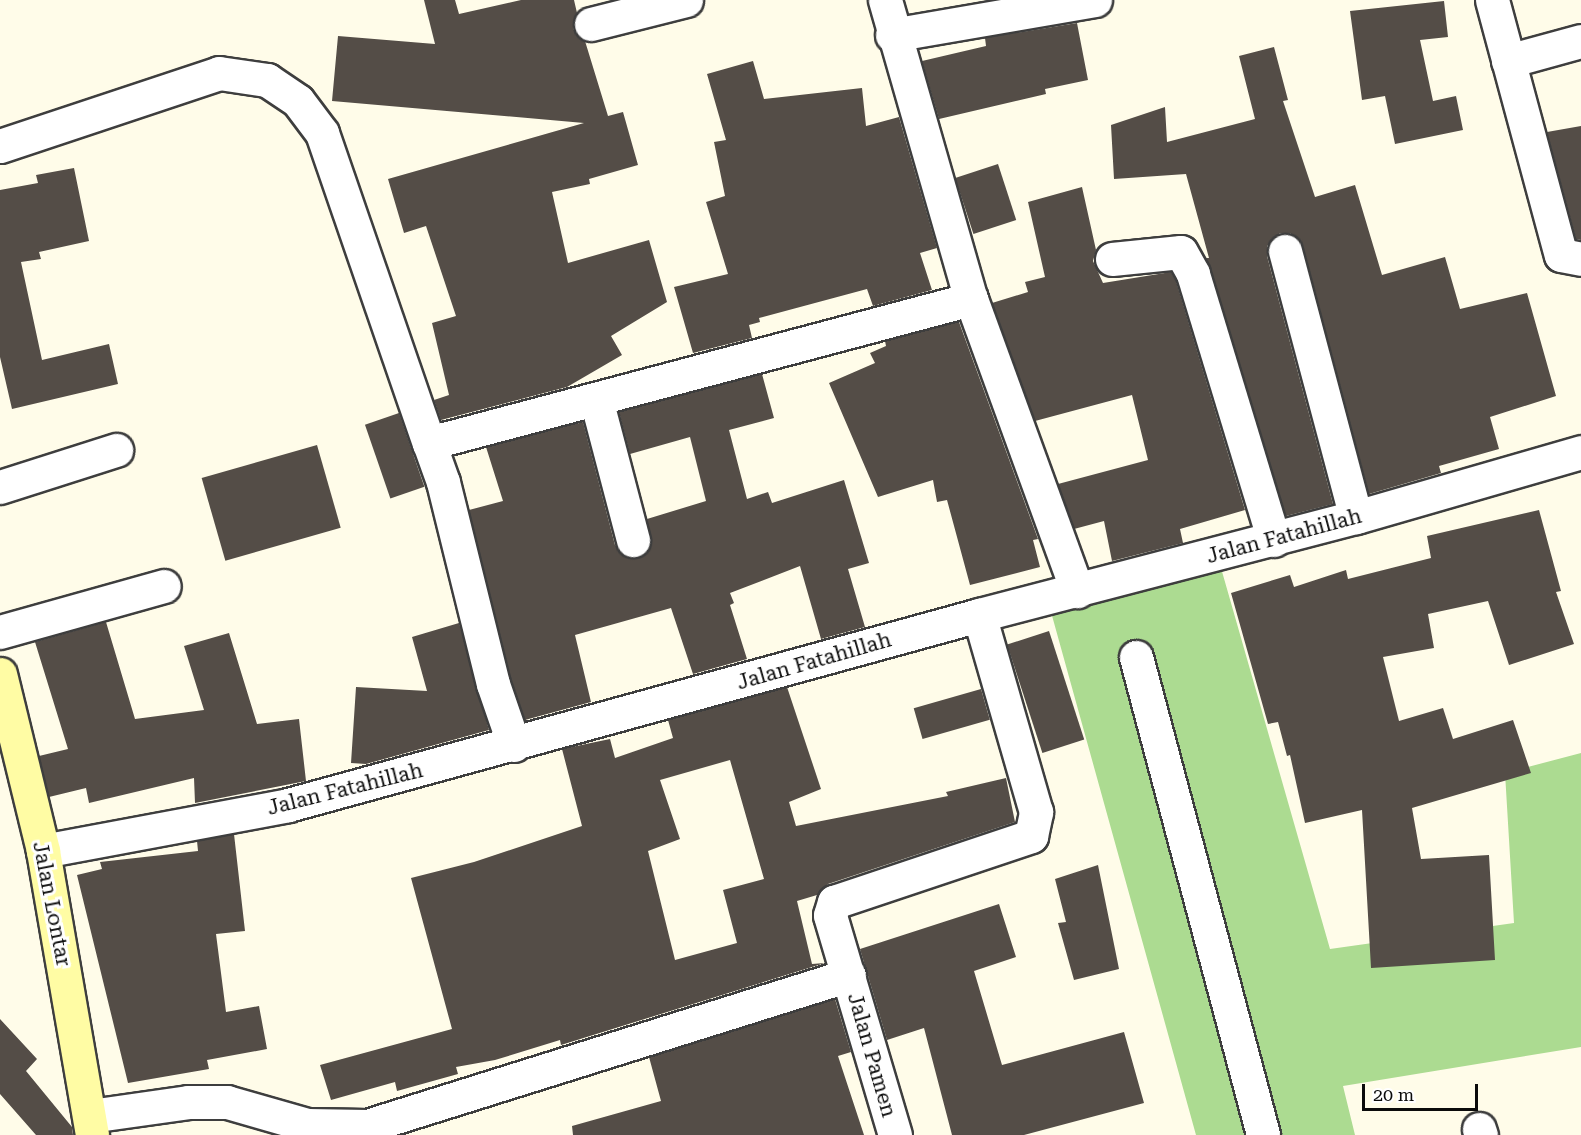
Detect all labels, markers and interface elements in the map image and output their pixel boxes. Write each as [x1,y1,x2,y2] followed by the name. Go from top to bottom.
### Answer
[1204,503,1364,569] street label: Jalan Fatahillah
[734,627,894,695] street label: Jalan Fatahillah
[265,757,425,821] street label: Jalan Fatahillah
[28,839,76,969] street label: Jalan Lontar
[842,990,902,1120] street label: Jalan Pamen
[1365,1072,1480,1110] scale bar
[1373,1084,1414,1105] text: 20 m

